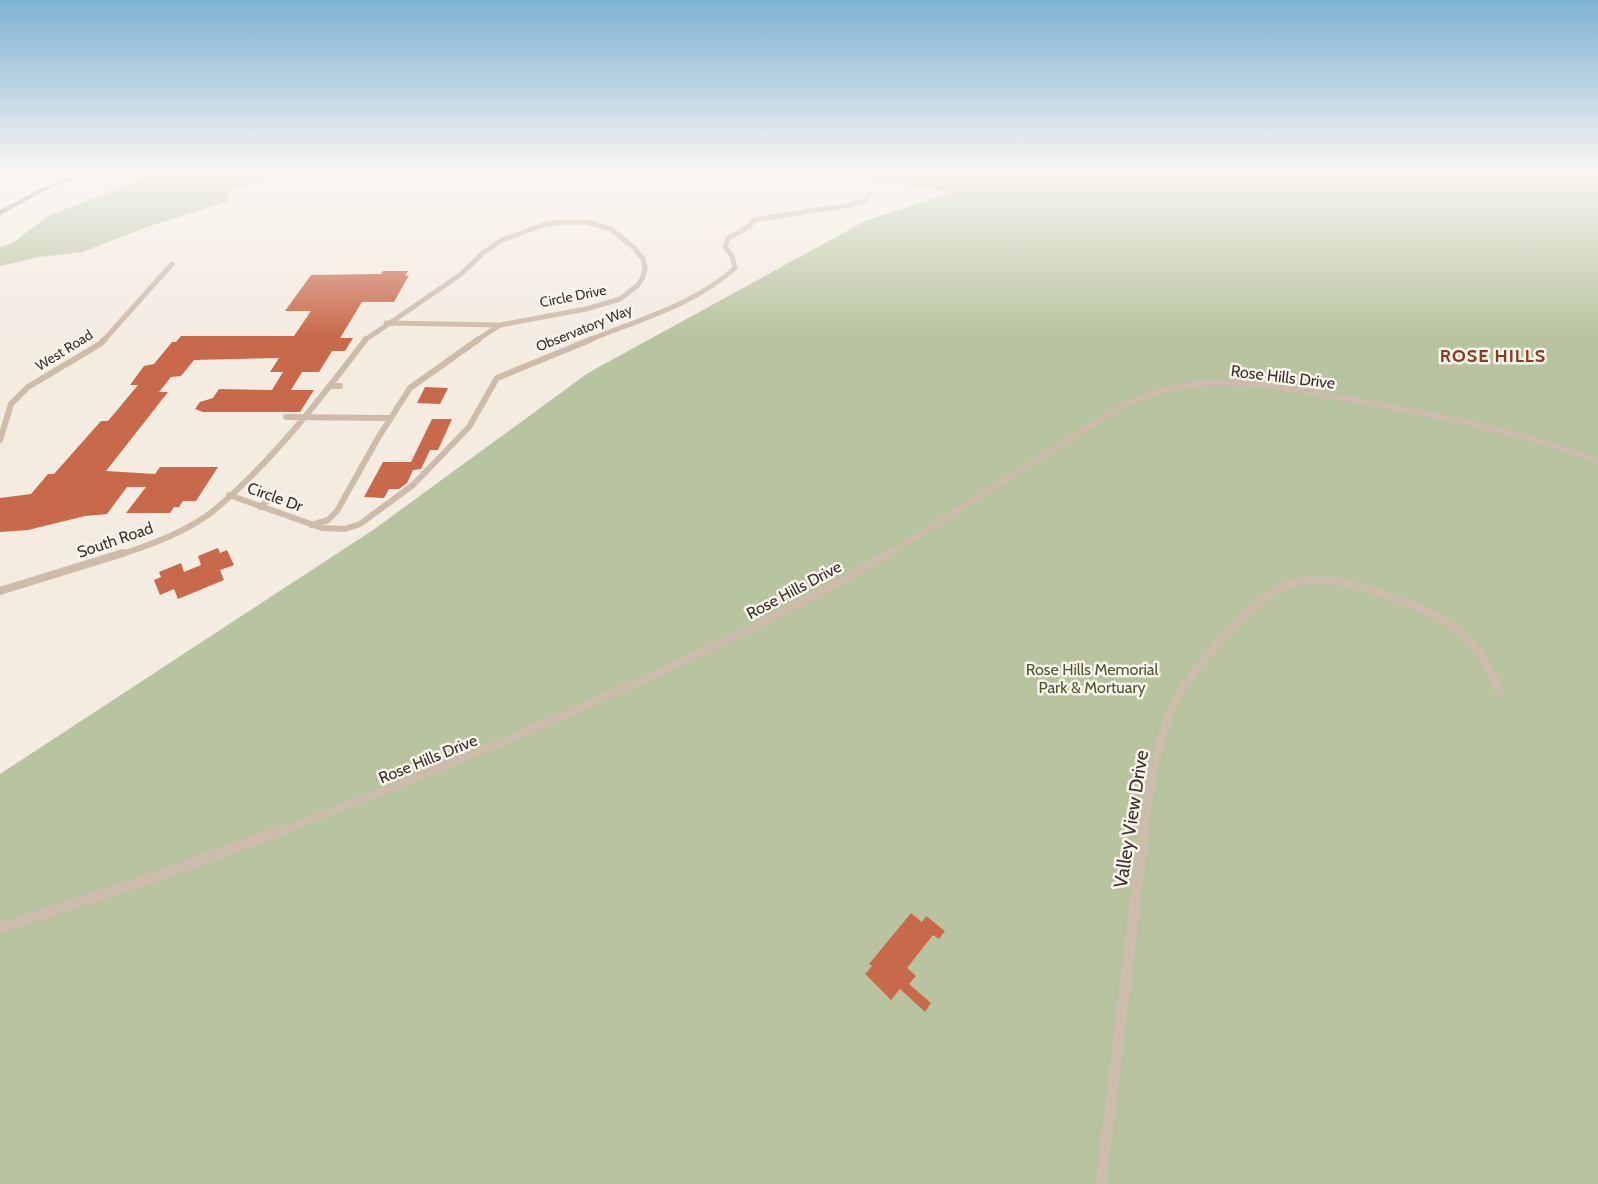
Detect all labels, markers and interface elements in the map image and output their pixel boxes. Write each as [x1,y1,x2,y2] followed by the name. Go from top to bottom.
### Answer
[538,281,608,311] street label: Circle Drive
[533,300,635,356] street label: Observatory Way
[32,325,96,375] street label: West Road
[1440,345,1546,367] district label: ROSE HILLS
[1230,361,1336,393] street label: Rose Hills Drive
[245,478,306,516] street label: Circle Dr
[75,518,155,562] street label: South Road
[743,557,845,623] street label: Rose Hills Drive
[1026,660,1159,697] park label: Rose Hills Memorial Park & Mortuary
[376,731,480,787] street label: Rose Hills Drive
[1109,748,1153,890] street label: Valley View Drive

